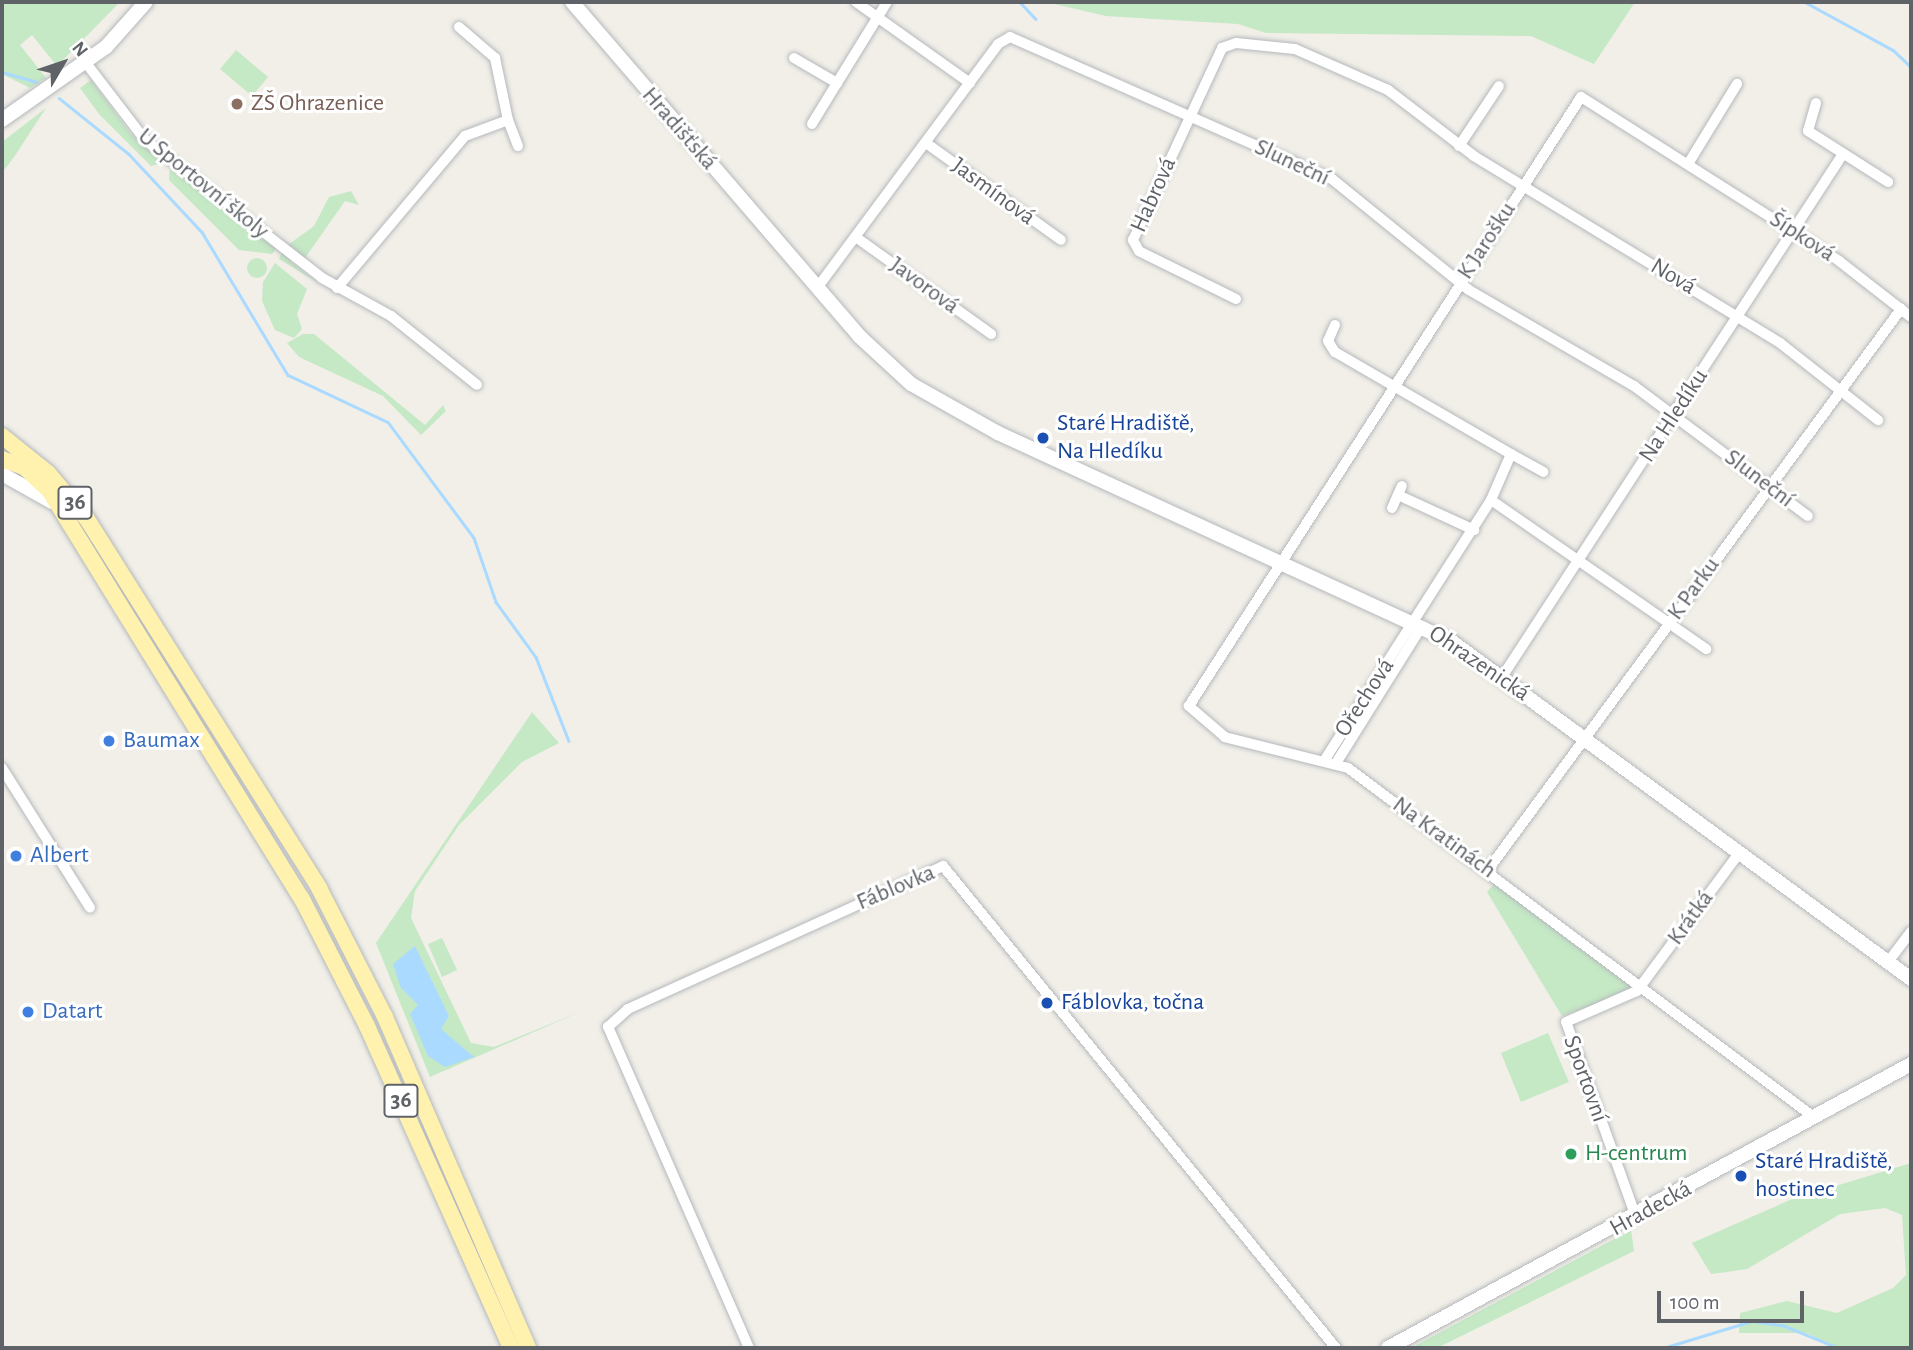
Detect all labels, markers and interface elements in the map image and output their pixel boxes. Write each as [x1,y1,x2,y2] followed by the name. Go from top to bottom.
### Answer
[28,28,98,98] north arrow
[68,38,91,61] text: N
[635,82,723,176] street label: Hradišťská
[251,90,384,118] place label: ZŠ Ohrazenice
[229,96,245,112] marker: ZŠ Ohrazenice
[132,122,274,246] street label: U Sportovní školy
[1250,133,1334,193] street label: Sluneční
[945,152,1041,232] street label: Jasmínová
[1125,153,1183,237] street label: Habrová
[1451,197,1523,285] street label: K Jarošku
[1764,205,1840,269] street label: Šípková
[884,251,964,321] street label: Javorová
[1645,252,1701,302] street label: Nová
[1633,364,1715,468] street label: Na Hledíku
[1057,410,1195,466] place label: Staré Hradiště, Na Hledíku
[1035,430,1051,446] marker: Staré Hradiště, Na Hledíku
[1719,444,1799,514] street label: Sluneční
[56,484,94,523] road number: 36
[1662,552,1726,626] street label: K Parku
[1423,620,1535,708] street label: Ohrazenická
[1329,653,1401,743] street label: Ořechová
[123,727,200,755] place label: Baumax
[101,733,117,749] marker: Baumax
[1387,791,1501,885] street label: Na Kratinách
[30,842,89,870] place label: Albert
[8,848,24,864] marker: Albert
[853,859,939,917] street label: Fáblovka
[1662,885,1720,951] street label: Krátká
[1061,989,1204,1017] place label: Fáblovka, točna
[1039,995,1055,1011] marker: Fáblovka, točna
[42,998,103,1026] place label: Datart
[20,1004,36,1020] marker: Datart
[1556,1032,1614,1126] street label: Sportovní
[382,1082,420,1120] road number: 36
[1585,1140,1687,1168] place label: H-centrum
[1563,1146,1579,1162] marker: H-centrum
[1755,1148,1893,1204] place label: Staré Hradiště, hostinec
[1733,1168,1749,1184] marker: Staré Hradiště, hostinec
[1605,1175,1697,1243] street label: Hradecká
[1661,1276,1808,1320] scale bar
[1670,1292,1720,1313] text: 100 m

